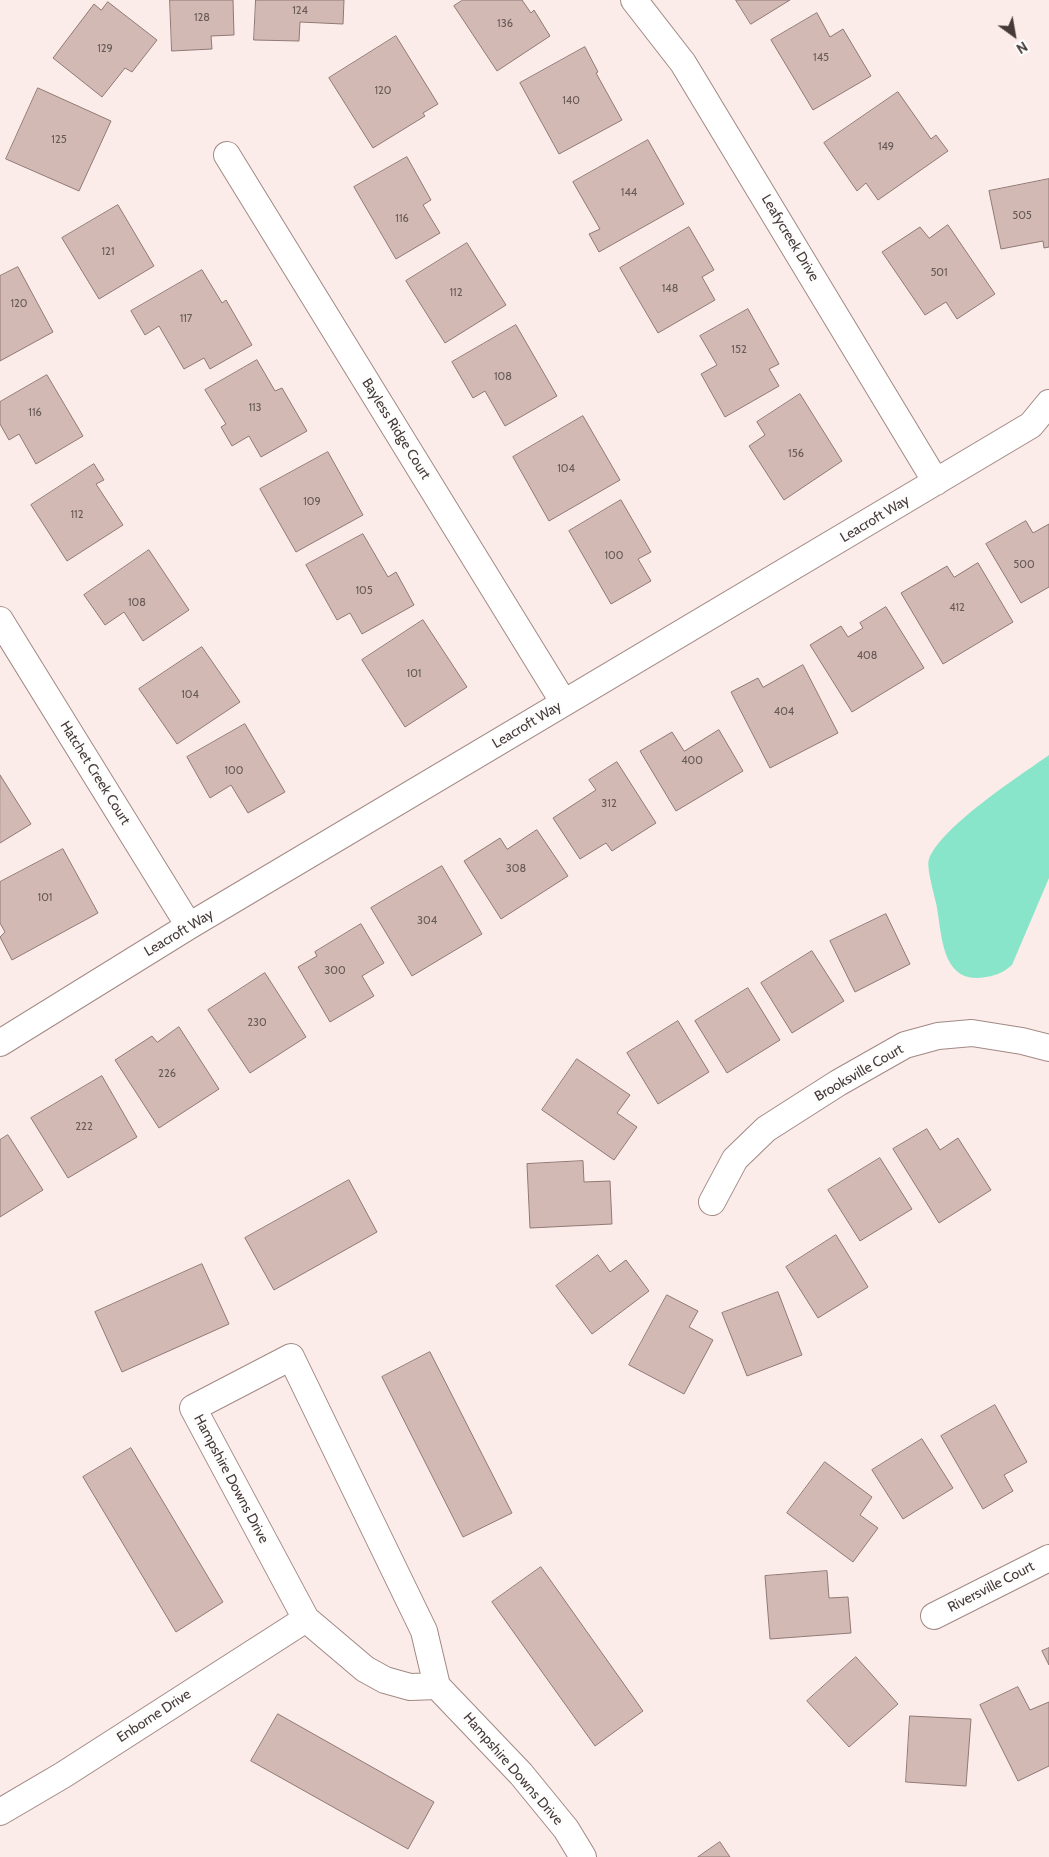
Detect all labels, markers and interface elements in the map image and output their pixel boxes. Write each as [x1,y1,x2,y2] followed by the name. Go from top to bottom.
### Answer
[292,4,308,18] house number: 124
[989,10,1039,60] north arrow
[194,11,210,25] house number: 128
[497,17,513,31] house number: 136
[1013,37,1031,58] text: N
[97,42,113,56] house number: 129
[813,51,829,65] house number: 145
[374,84,392,98] house number: 120
[562,94,580,108] house number: 140
[51,133,67,147] house number: 125
[878,140,894,154] house number: 149
[621,186,637,200] house number: 144
[758,192,822,284] street label: Leafycreek Drive
[1012,209,1032,223] house number: 505
[395,212,409,226] house number: 116
[102,245,114,259] house number: 121
[930,266,948,280] house number: 501
[662,282,678,296] house number: 148
[450,286,462,300] house number: 112
[10,297,28,311] house number: 120
[180,312,192,326] house number: 117
[731,343,747,357] house number: 152
[494,370,512,384] house number: 108
[358,375,434,483] street label: Bayless Ridge Court
[248,401,262,415] house number: 113
[28,406,42,420] house number: 116
[788,447,804,461] house number: 156
[557,462,575,476] house number: 104
[837,492,913,546] street label: Leacroft Way
[303,495,321,509] house number: 109
[71,508,83,522] house number: 112
[605,549,623,563] house number: 100
[1013,558,1035,572] house number: 500
[355,584,373,598] house number: 105
[128,596,146,610] house number: 108
[949,601,965,615] house number: 412
[857,649,877,663] house number: 408
[407,667,421,681] house number: 101
[181,688,199,702] house number: 104
[489,698,565,752] street label: Leacroft Way
[774,705,794,719] house number: 404
[56,718,134,828] street label: Hatchet Creek Court
[681,754,703,768] house number: 400
[225,764,243,778] house number: 100
[601,797,617,811] house number: 312
[506,862,526,876] house number: 308
[38,891,52,905] house number: 101
[141,906,217,960] street label: Leacroft Way
[417,914,437,928] house number: 304
[324,964,346,978] house number: 300
[247,1016,267,1030] house number: 230
[812,1041,906,1105] street label: Brooksville Court
[158,1067,176,1081] house number: 226
[75,1120,93,1134] house number: 222
[190,1412,272,1546] street label: Hampshire Downs Drive
[945,1558,1037,1616] street label: Riversville Court
[114,1686,194,1746] street label: Enborne Drive
[460,1709,566,1829] street label: Hampshire Downs Drive

